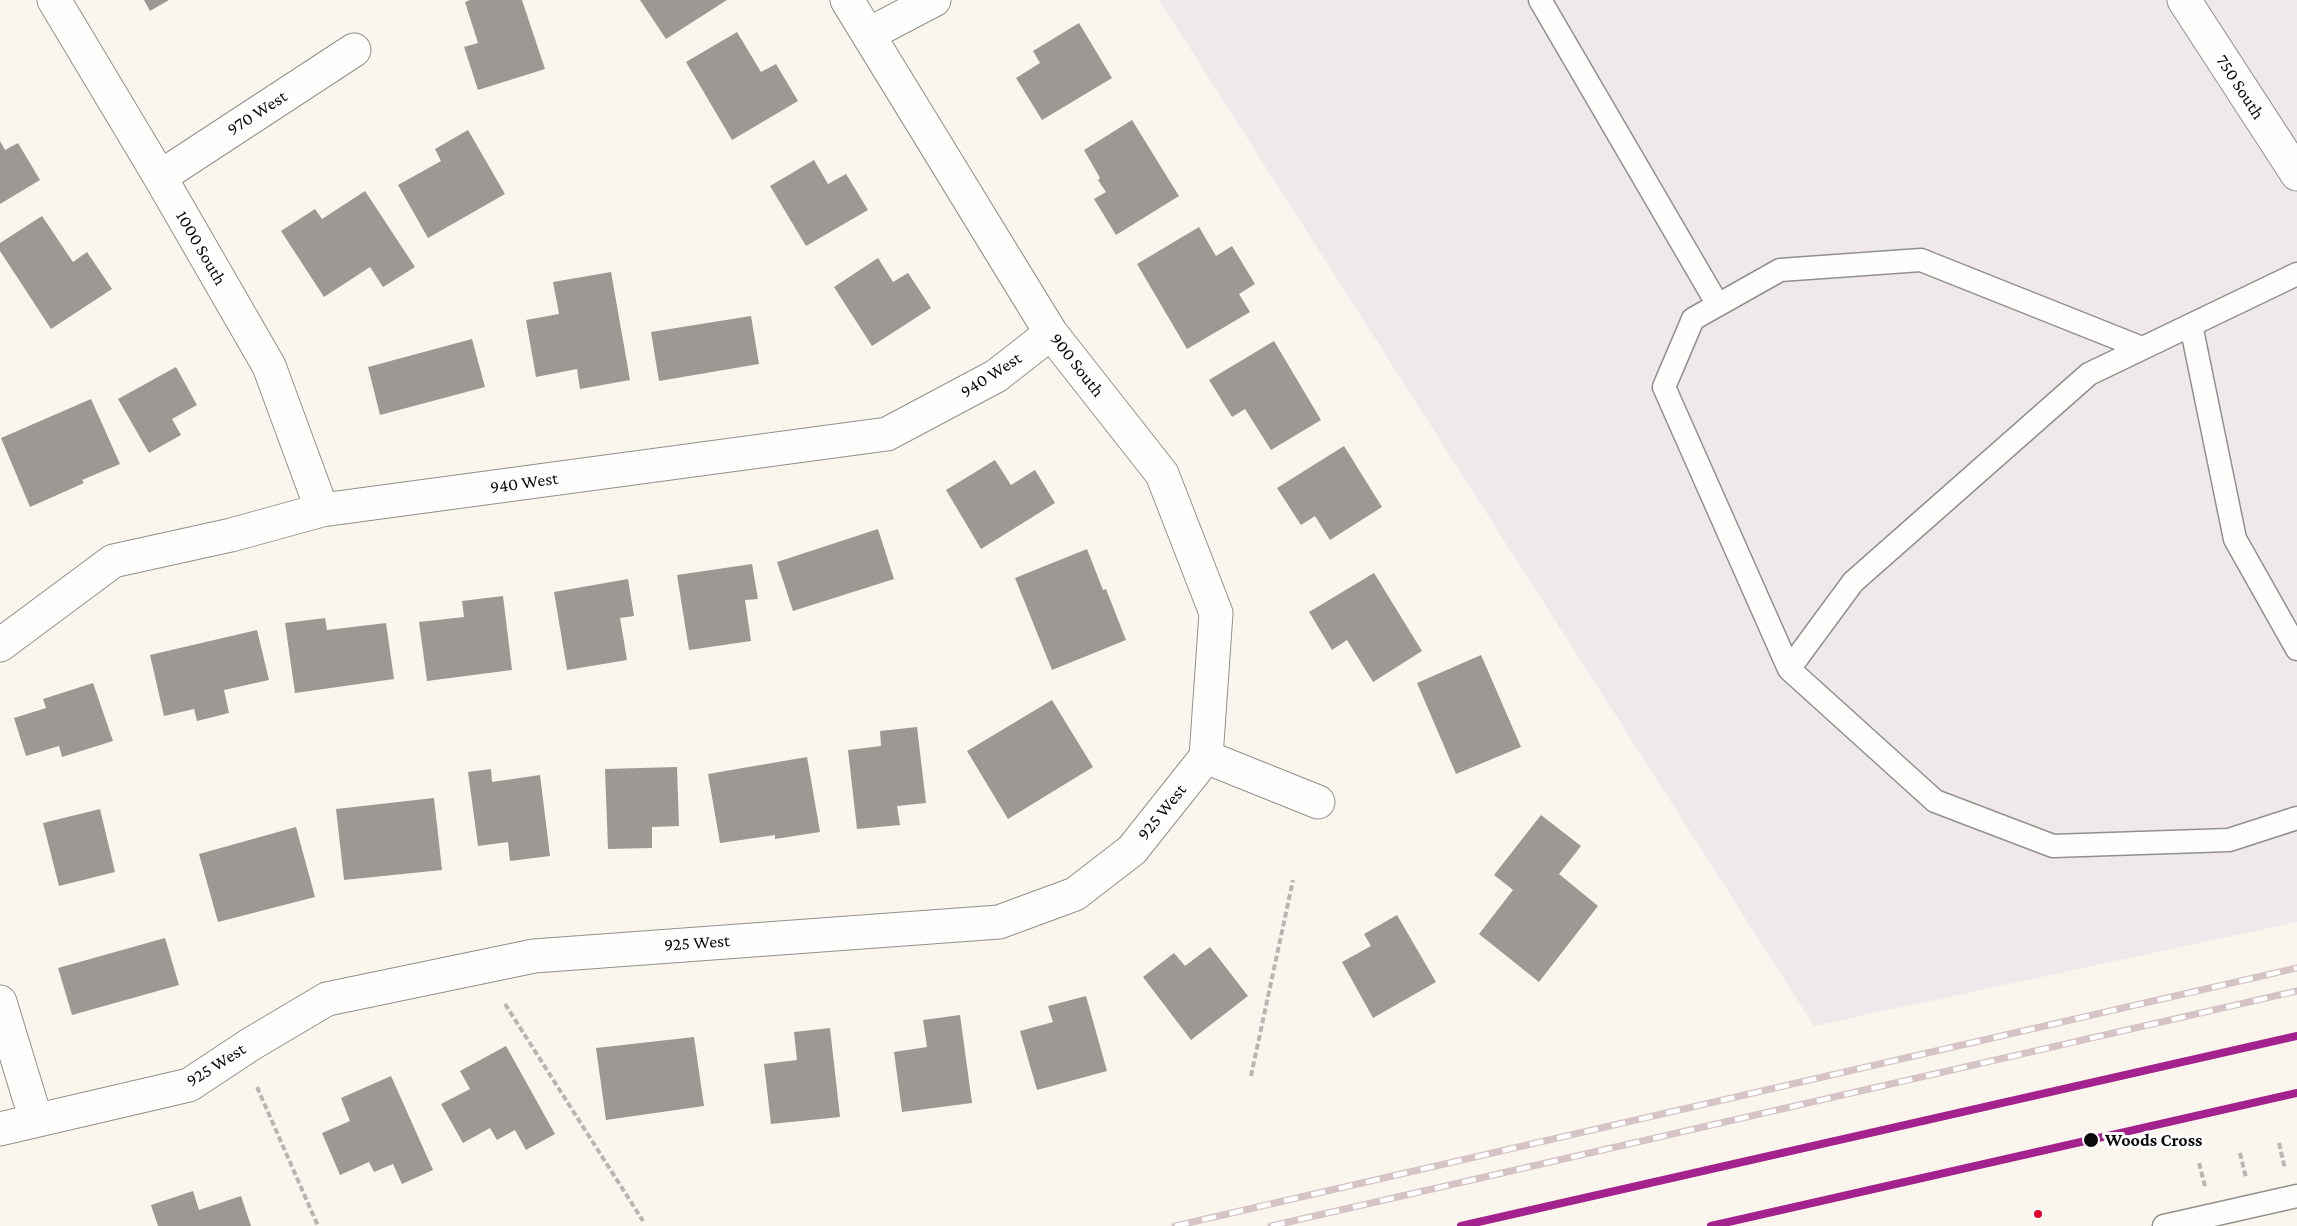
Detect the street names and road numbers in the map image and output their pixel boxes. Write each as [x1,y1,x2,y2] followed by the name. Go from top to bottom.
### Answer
[2211,51,2269,123] street label: 750 South
[223,86,291,140] street label: 970 West
[171,207,231,289] street label: 1000 South
[1045,329,1109,401] street label: 900 South
[956,347,1026,403] street label: 940 West
[489,468,559,498] street label: 940 West
[1133,780,1191,844] street label: 925 West
[663,930,731,956] street label: 925 West
[182,1038,250,1092] street label: 925 West

